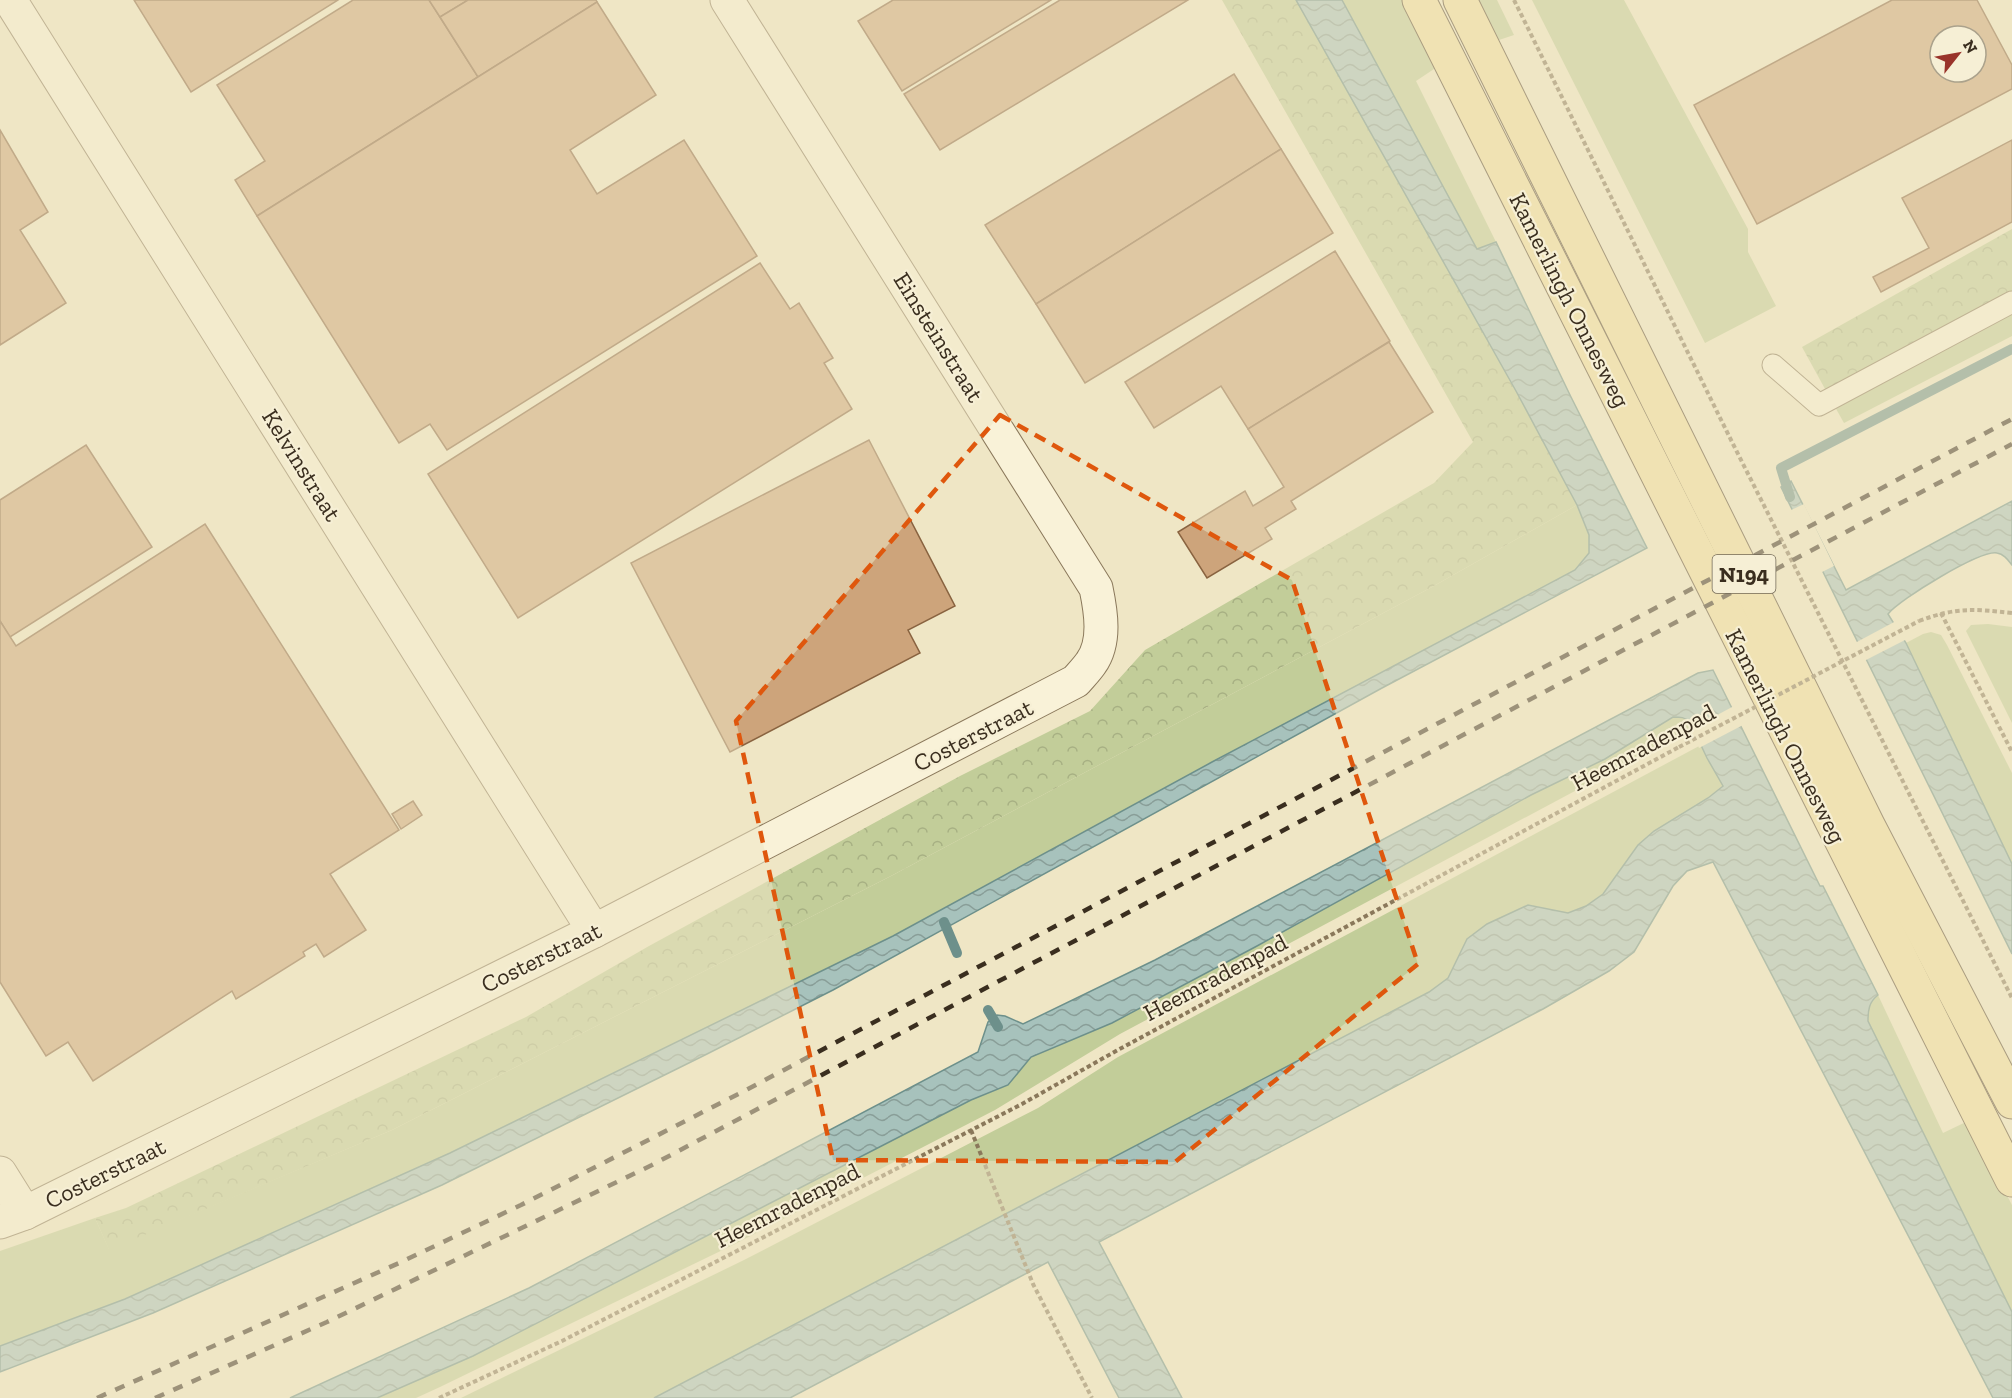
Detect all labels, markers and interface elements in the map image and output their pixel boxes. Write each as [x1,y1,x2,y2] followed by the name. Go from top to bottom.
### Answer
[1928,24,1988,84] north arrow
[1959,36,1982,57] text: N
[1503,188,1637,412] street label: Kamerlingh Onnesweg
[888,267,990,407] street label: Einsteinstraat
[256,404,348,526] street label: Kelvinstraat
[1712,555,1776,593] road number: N194
[1719,624,1853,848] street label: Kamerlingh Onnesweg
[908,692,1038,777] street label: Costerstraat
[1566,697,1720,797] street label: Heemradenpad
[476,915,606,999] street label: Costerstraat
[1138,927,1292,1027] street label: Heemradenpad
[40,1131,170,1215] street label: Costerstraat
[710,1156,864,1254] street label: Heemradenpad

